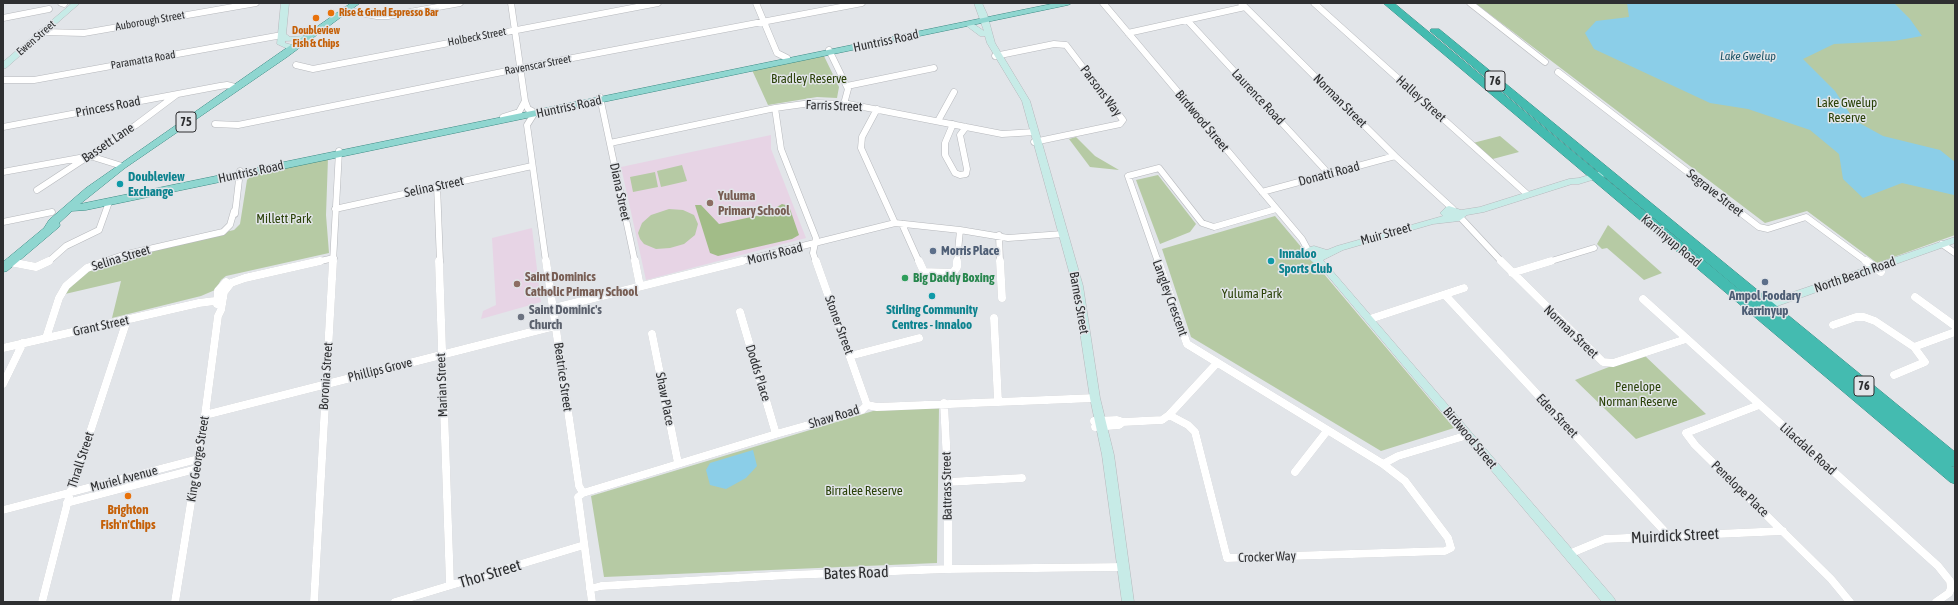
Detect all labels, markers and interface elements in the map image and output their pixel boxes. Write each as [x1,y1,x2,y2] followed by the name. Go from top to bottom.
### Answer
[339,6,438,20] place label: Rise & Grind Espresso Bar
[114,8,186,34] street label: Auborough Street
[326,8,336,18] marker: Rise & Grind Espresso Bar
[311,13,321,23] marker: Doubleview Fish & Chips
[14,18,58,58] street label: Ewen Street
[292,24,340,50] place label: Doubleview Fish & Chips
[447,25,507,49] street label: Holbeck Street
[852,26,920,56] street label: Huntriss Road
[110,48,176,72] street label: Paramatta Road
[1720,49,1776,63] water label: Lake Gwelup
[504,52,572,78] street label: Ravenscar Street
[1077,62,1125,120] street label: Parsons Way
[1228,66,1288,128] street label: Laurence Road
[771,71,847,87] park label: Bradley Reserve
[1310,71,1370,131] street label: Norman Street
[1485,71,1505,91] road number: 76
[1393,73,1449,125] street label: Halley Street
[1172,87,1232,155] street label: Birdwood Street
[535,92,603,122] street label: Huntriss Road
[74,93,142,121] street label: Princess Road
[1817,95,1877,126] park label: Lake Gwelup Reserve
[805,97,863,115] street label: Farris Street
[176,112,196,132] road number: 75
[79,120,137,166] street label: Bassett Lane
[217,157,285,187] street label: Huntriss Road
[1297,158,1361,190] street label: Donatti Road
[606,162,634,222] street label: Diana Street
[1683,166,1747,220] street label: Segrave Street
[128,169,185,200] place label: Doubleview Exchange
[403,173,465,201] street label: Selina Street
[115,179,125,189] marker: Doubleview Exchange
[718,188,790,219] place label: Yuluma Primary School
[705,198,715,208] marker: Yuluma Primary School
[256,211,312,227] park label: Millett Park
[1638,211,1704,271] street label: Karrinyup Road
[1359,219,1413,249] street label: Muir Street
[746,240,804,268] street label: Morris Road
[90,242,152,274] street label: Selina Street
[941,243,999,259] place label: Morris Place
[928,246,938,256] marker: Morris Place
[1279,246,1332,277] place label: Innaloo Sports Club
[1812,254,1898,296] street label: North Beach Road
[1266,256,1276,266] marker: Innaloo Sports Club
[1149,258,1191,338] street label: Langley Crescent
[525,269,638,300] place label: Saint Dominics Catholic Primary School
[913,270,995,286] place label: Big Daddy Boxing
[1066,271,1092,335] street label: Barnes Street
[900,273,910,283] marker: Big Daddy Boxing
[1760,277,1770,287] marker: Ampol Foodary Karrinyup
[512,279,522,289] marker: Saint Dominics Catholic Primary School
[1222,286,1282,302] park label: Yuluma Park
[1729,288,1801,319] place label: Ampol Foodary Karrinyup
[927,291,937,301] marker: Stirling Community Centres - Innaloo
[821,293,857,357] street label: Stoner Street
[529,302,602,333] place label: Saint Dominic's Church
[886,302,978,333] place label: Stirling Community Centres - Innaloo
[1541,302,1601,362] street label: Norman Street
[72,312,130,340] street label: Grant Street
[516,312,526,322] marker: Saint Dominic's Church
[550,341,576,413] street label: Beatrice Street
[316,342,336,410] street label: Boronia Street
[742,343,774,403] street label: Dodds Place
[433,353,451,417] street label: Marian Street
[346,354,414,386] street label: Phillips Grove
[652,371,678,427] street label: Shaw Place
[1854,376,1874,396] road number: 76
[1599,379,1677,410] park label: Penelope Norman Reserve
[1533,391,1581,441] street label: Eden Street
[807,402,861,432] street label: Shaw Road
[1440,404,1500,472] street label: Birdwood Street
[184,415,212,503] street label: King George Street
[1777,420,1839,478] street label: Lilacdale Road
[65,430,97,490] street label: Thrall Street
[939,451,955,521] street label: Battrass Street
[1708,458,1772,520] street label: Penelope Place
[89,463,159,495] street label: Muriel Avenue
[825,483,903,499] park label: Birralee Reserve
[123,491,133,501] marker: Brighton Fish'n'Chips
[100,502,156,533] place label: Brighton Fish'n'Chips
[1630,524,1720,548] street label: Muirdick Street
[1238,548,1296,566] street label: Crocker Way
[457,555,523,593] street label: Thor Street
[823,562,889,584] street label: Bates Road

